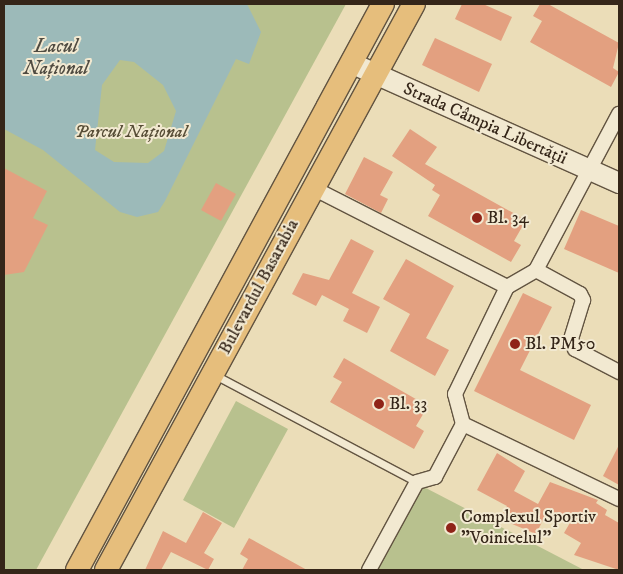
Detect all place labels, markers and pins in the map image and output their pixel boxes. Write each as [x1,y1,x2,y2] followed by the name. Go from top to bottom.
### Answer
[487,207,529,229] place label: Bl. 34
[471,212,483,224] marker: Bl. 34
[525,333,595,355] place label: Bl. PM50
[509,338,521,350] marker: Bl. PM50
[389,393,427,415] place label: Bl. 33
[373,398,385,410] marker: Bl. 33
[461,507,596,550] place label: Complexul Sportiv "Voinicelul"
[445,522,457,534] marker: Complexul Sportiv "Voinicelul"

